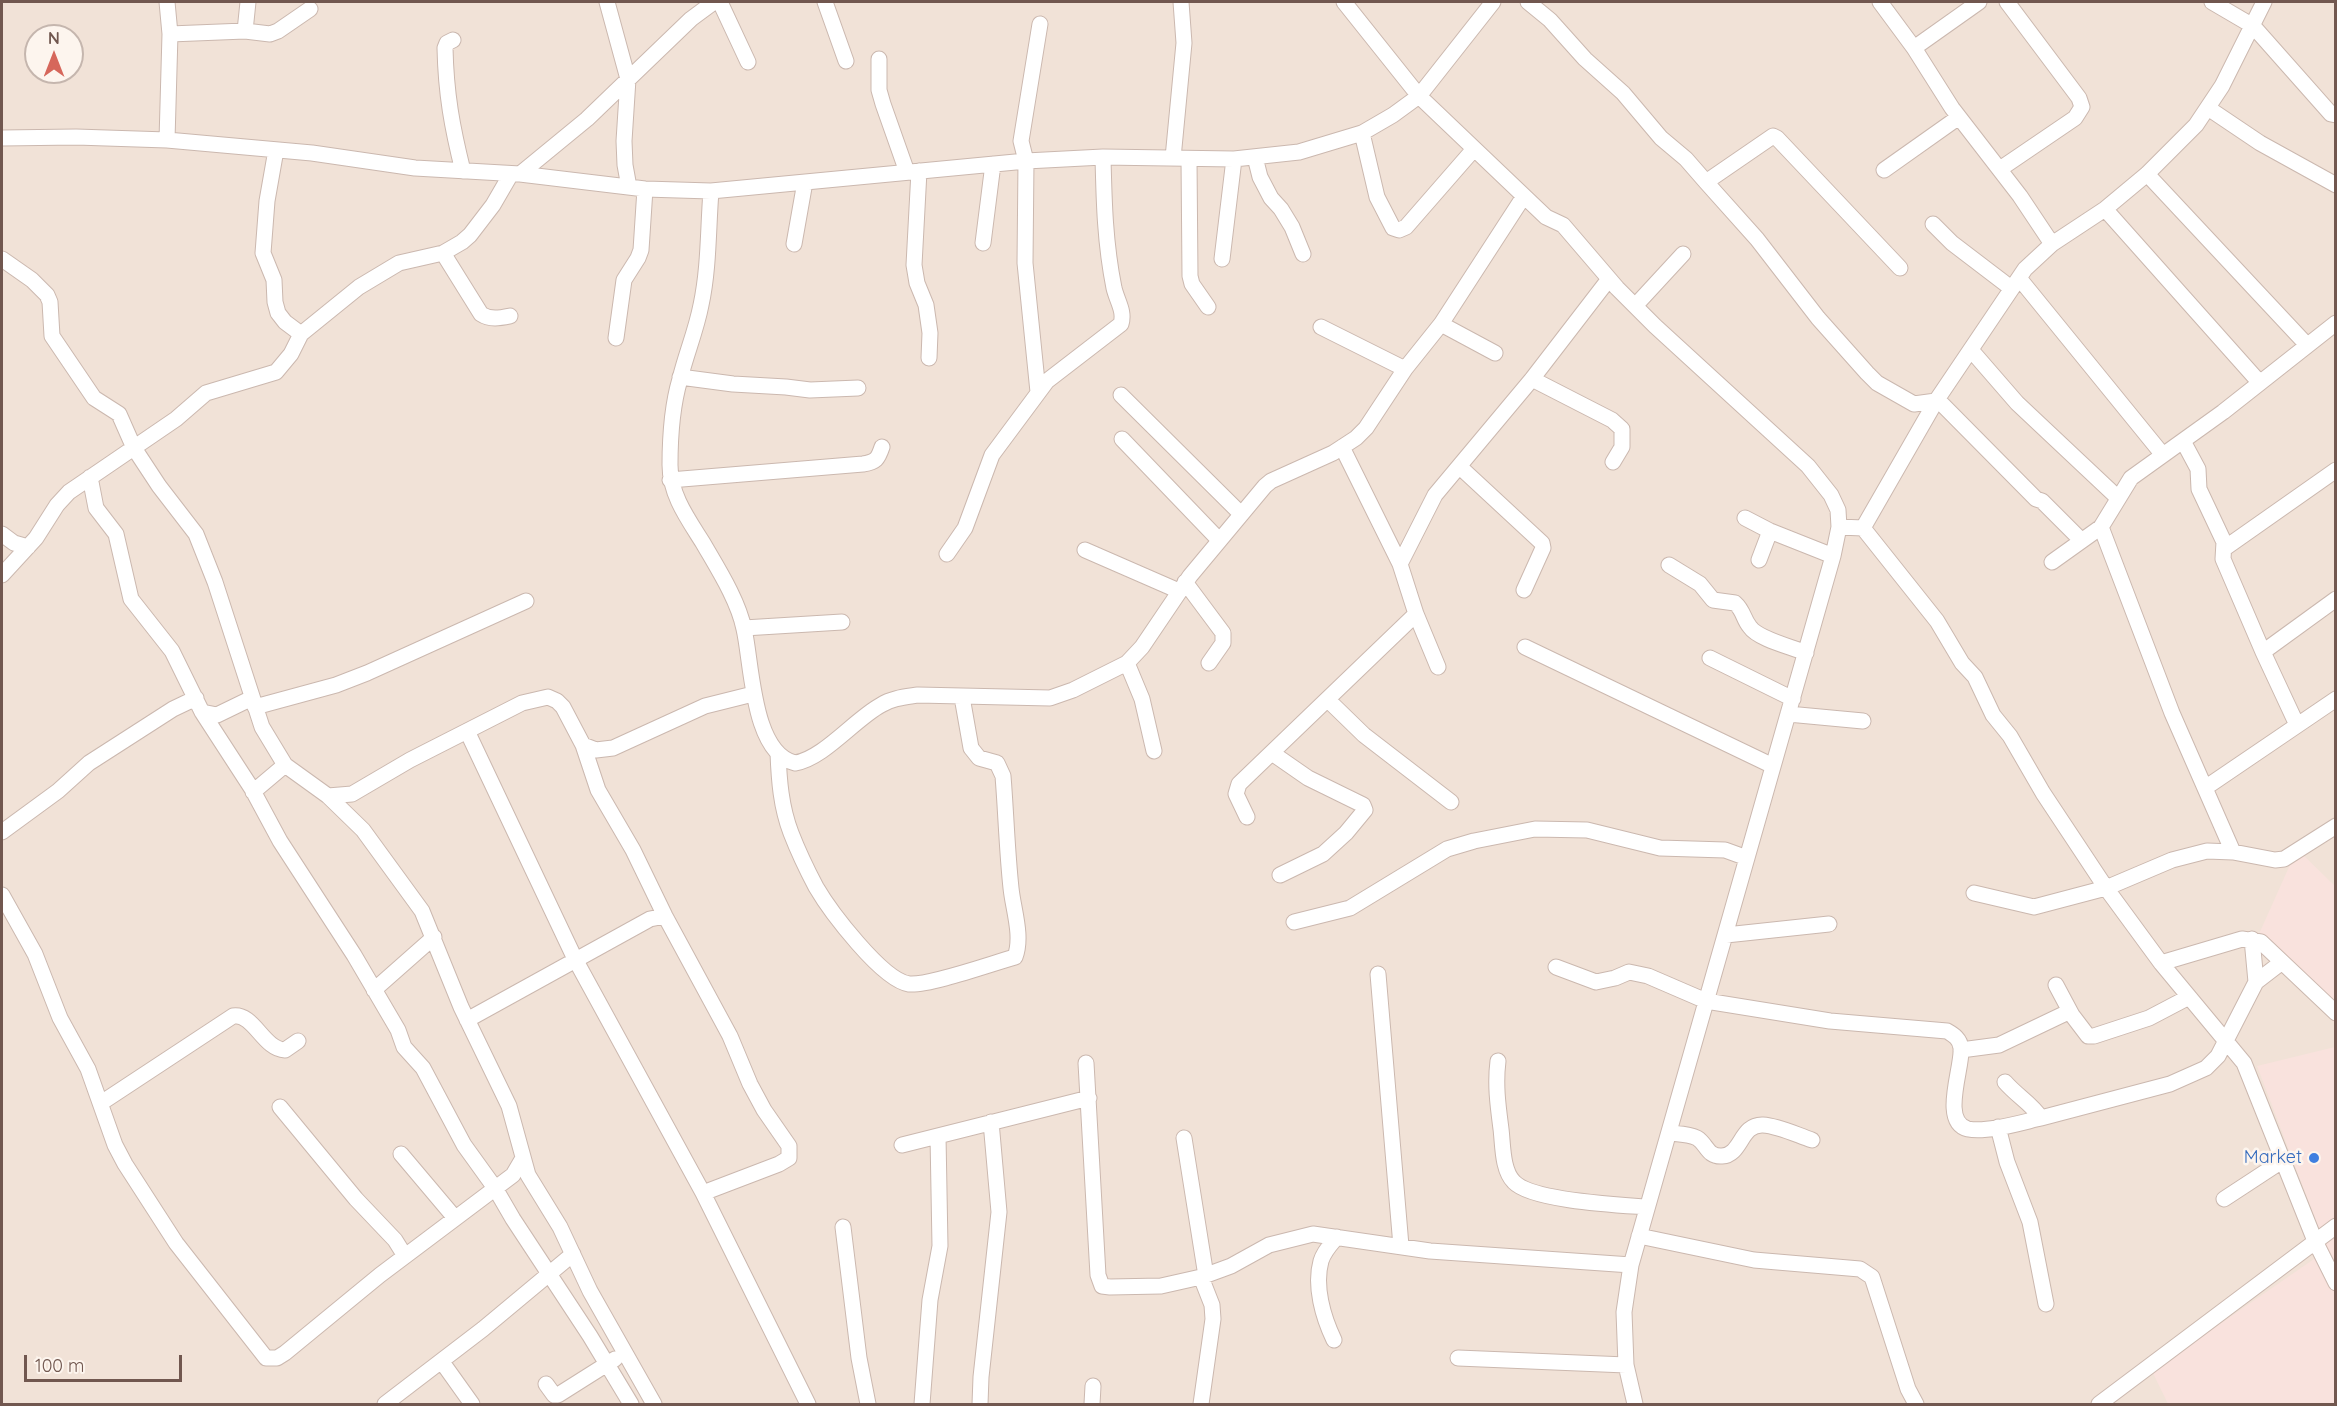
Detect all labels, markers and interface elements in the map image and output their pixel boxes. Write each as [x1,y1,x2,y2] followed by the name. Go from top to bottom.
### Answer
[24,24,84,84] north arrow
[48,28,60,48] text: N
[2244,1147,2302,1169] place label: Market
[2307,1151,2321,1165] marker: Market
[27,1343,184,1381] scale bar
[35,1354,84,1377] text: 100 m

